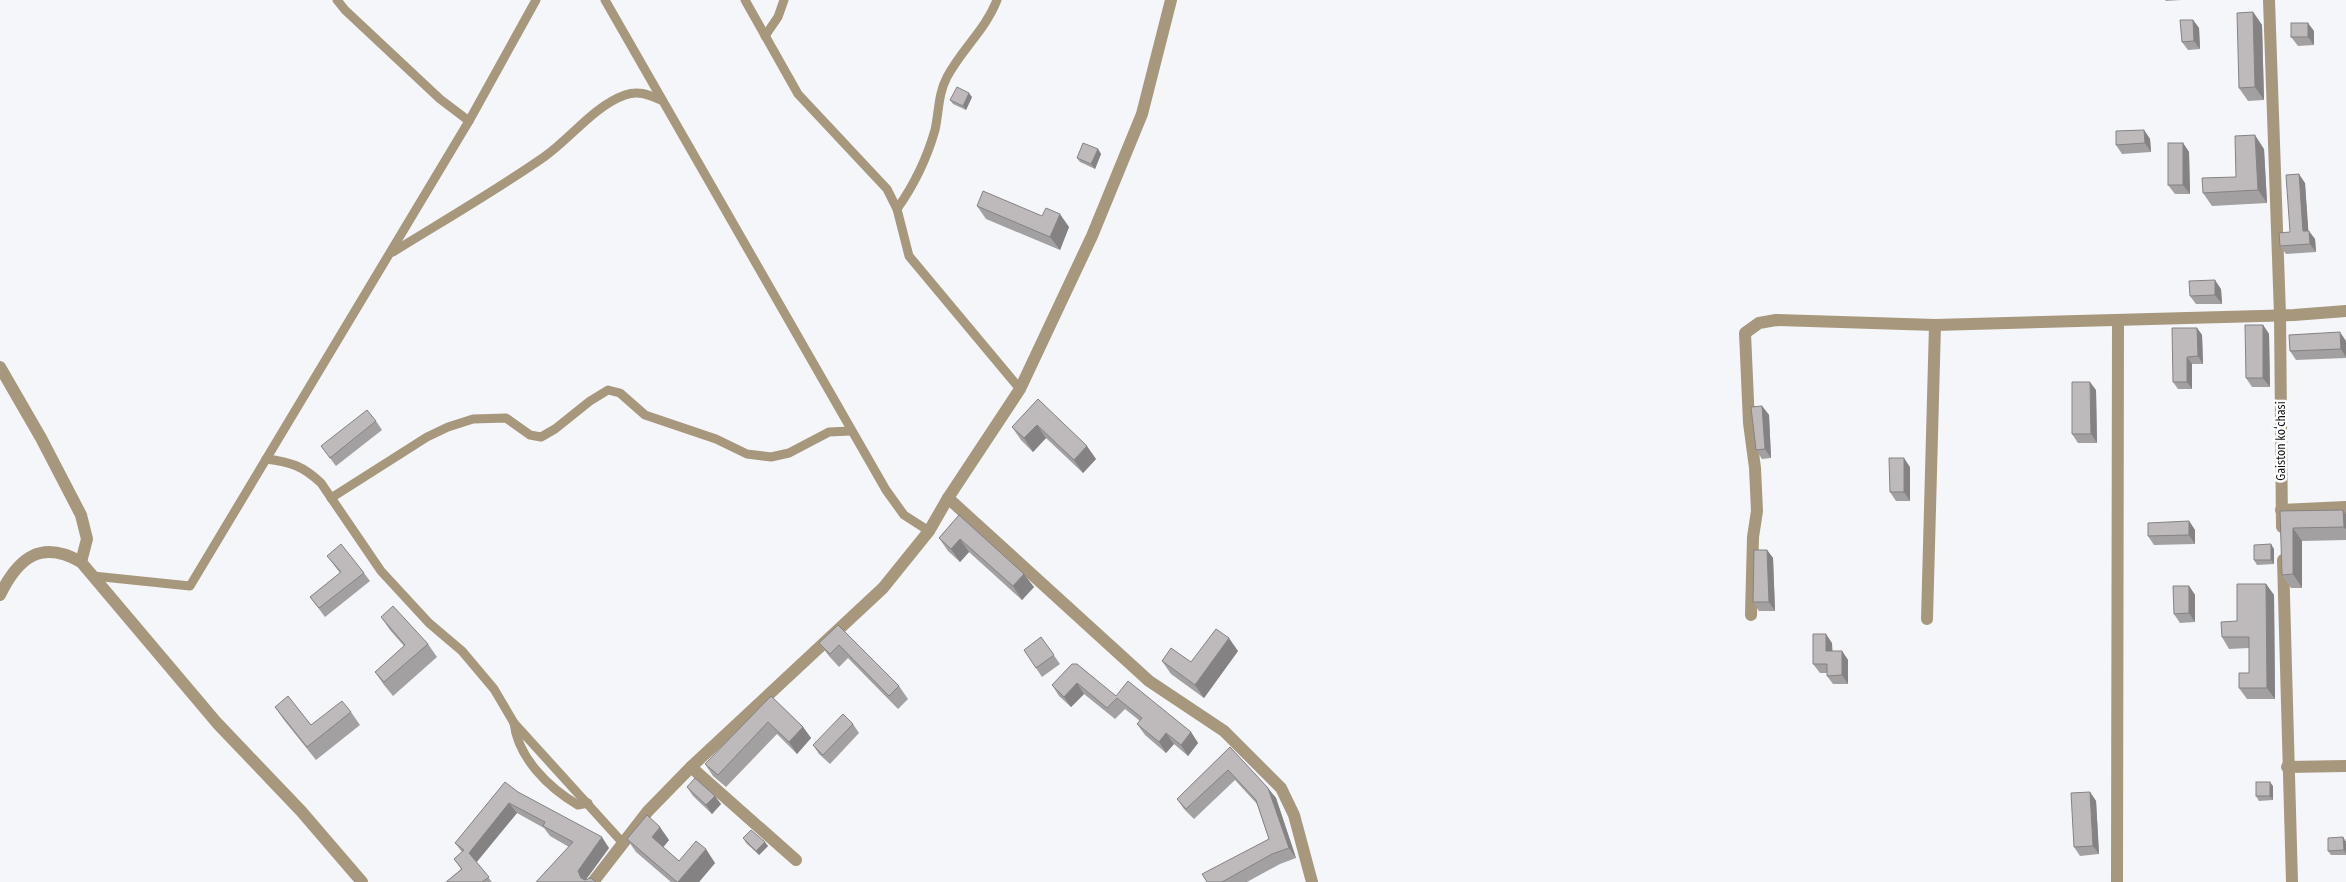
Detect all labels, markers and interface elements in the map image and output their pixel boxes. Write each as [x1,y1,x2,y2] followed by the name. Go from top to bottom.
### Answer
[2273,401,2288,481] street label: Gaiston koʻchasi

